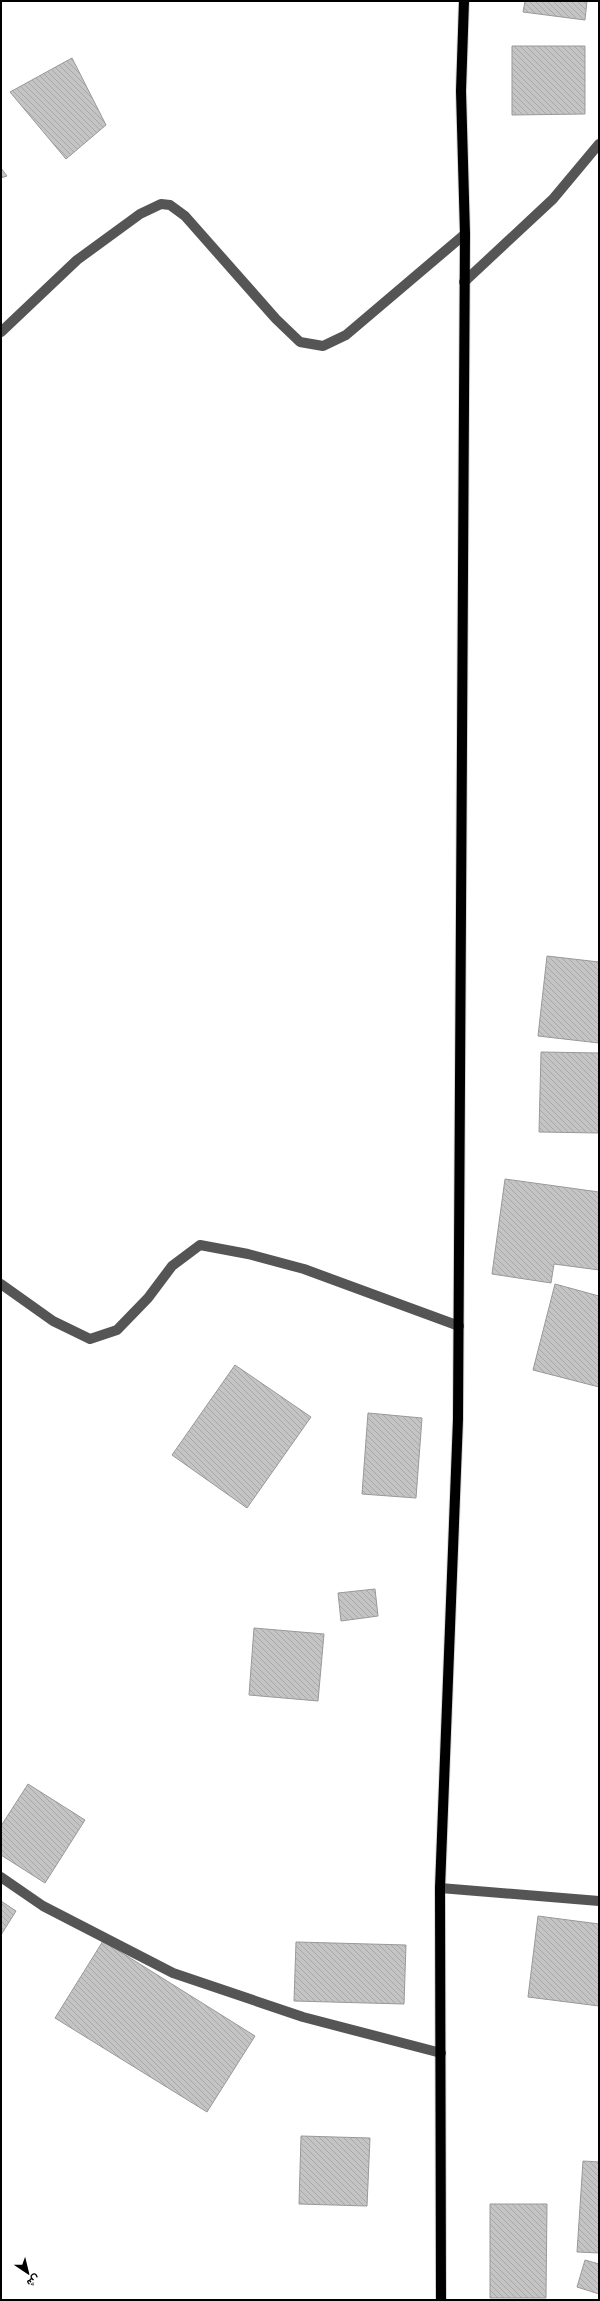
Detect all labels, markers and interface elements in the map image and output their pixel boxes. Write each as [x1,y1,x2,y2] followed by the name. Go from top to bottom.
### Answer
[8,2253,48,2293] north arrow
[24,2272,44,2292] text: ش

